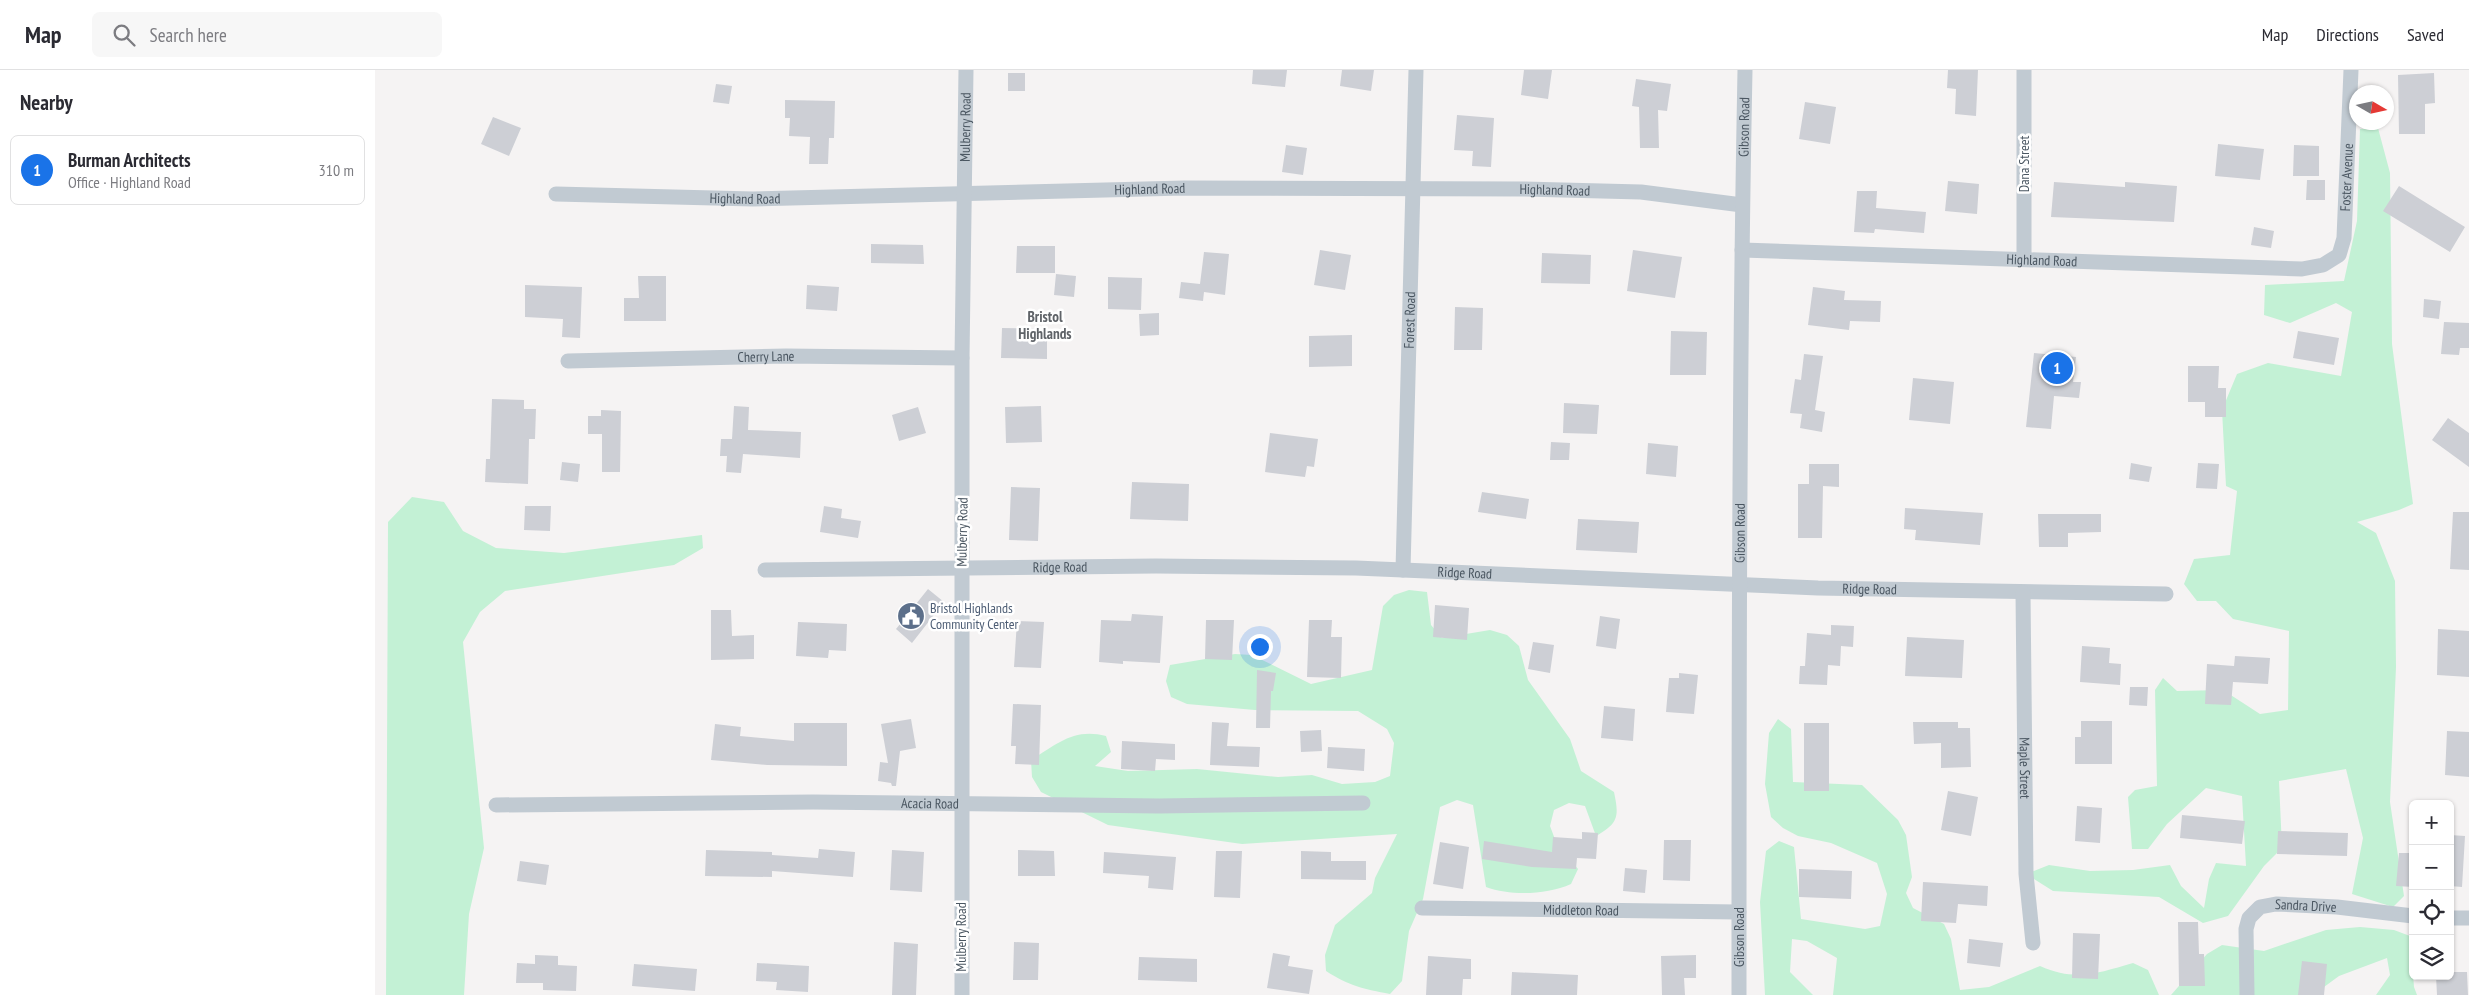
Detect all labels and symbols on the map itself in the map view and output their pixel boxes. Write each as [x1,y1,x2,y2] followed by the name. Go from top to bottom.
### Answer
[2349,85,2394,130] north arrow
[956,92,975,162] street label: Mulberry Road
[1734,97,1753,157] street label: Gibson Road
[2015,136,2033,192] street label: Dana Street
[2336,143,2357,212] street label: Foster Avenue
[1114,179,1185,199] street label: Highland Road
[1519,180,1590,200] street label: Highland Road
[709,189,781,208] street label: Highland Road
[2006,250,2078,270] street label: Highland Road
[1400,291,1419,349] street label: Forest Road
[1018,307,1072,343] district label: Bristol Highlands
[737,347,795,366] street label: Cherry Lane
[2041,349,2073,387] pin: 1
[952,497,972,567] street label: Mulberry Road
[1731,503,1749,563] street label: Gibson Road
[1033,558,1087,576] street label: Ridge Road
[1437,563,1493,583] street label: Ridge Road
[1842,579,1897,598] street label: Ridge Road
[930,599,1019,633] place label: Bristol Highlands Community Center
[896,601,926,631] public building icon: Bristol Highlands Community Center
[1247,634,1273,660] your location
[2016,737,2034,799] street label: Maple Street
[901,794,959,813] street label: Acacia Road
[2274,895,2337,916] street label: Sandra Drive
[1543,901,1619,919] street label: Middleton Road
[952,902,970,972] street label: Mulberry Road
[1730,907,1748,967] street label: Gibson Road

